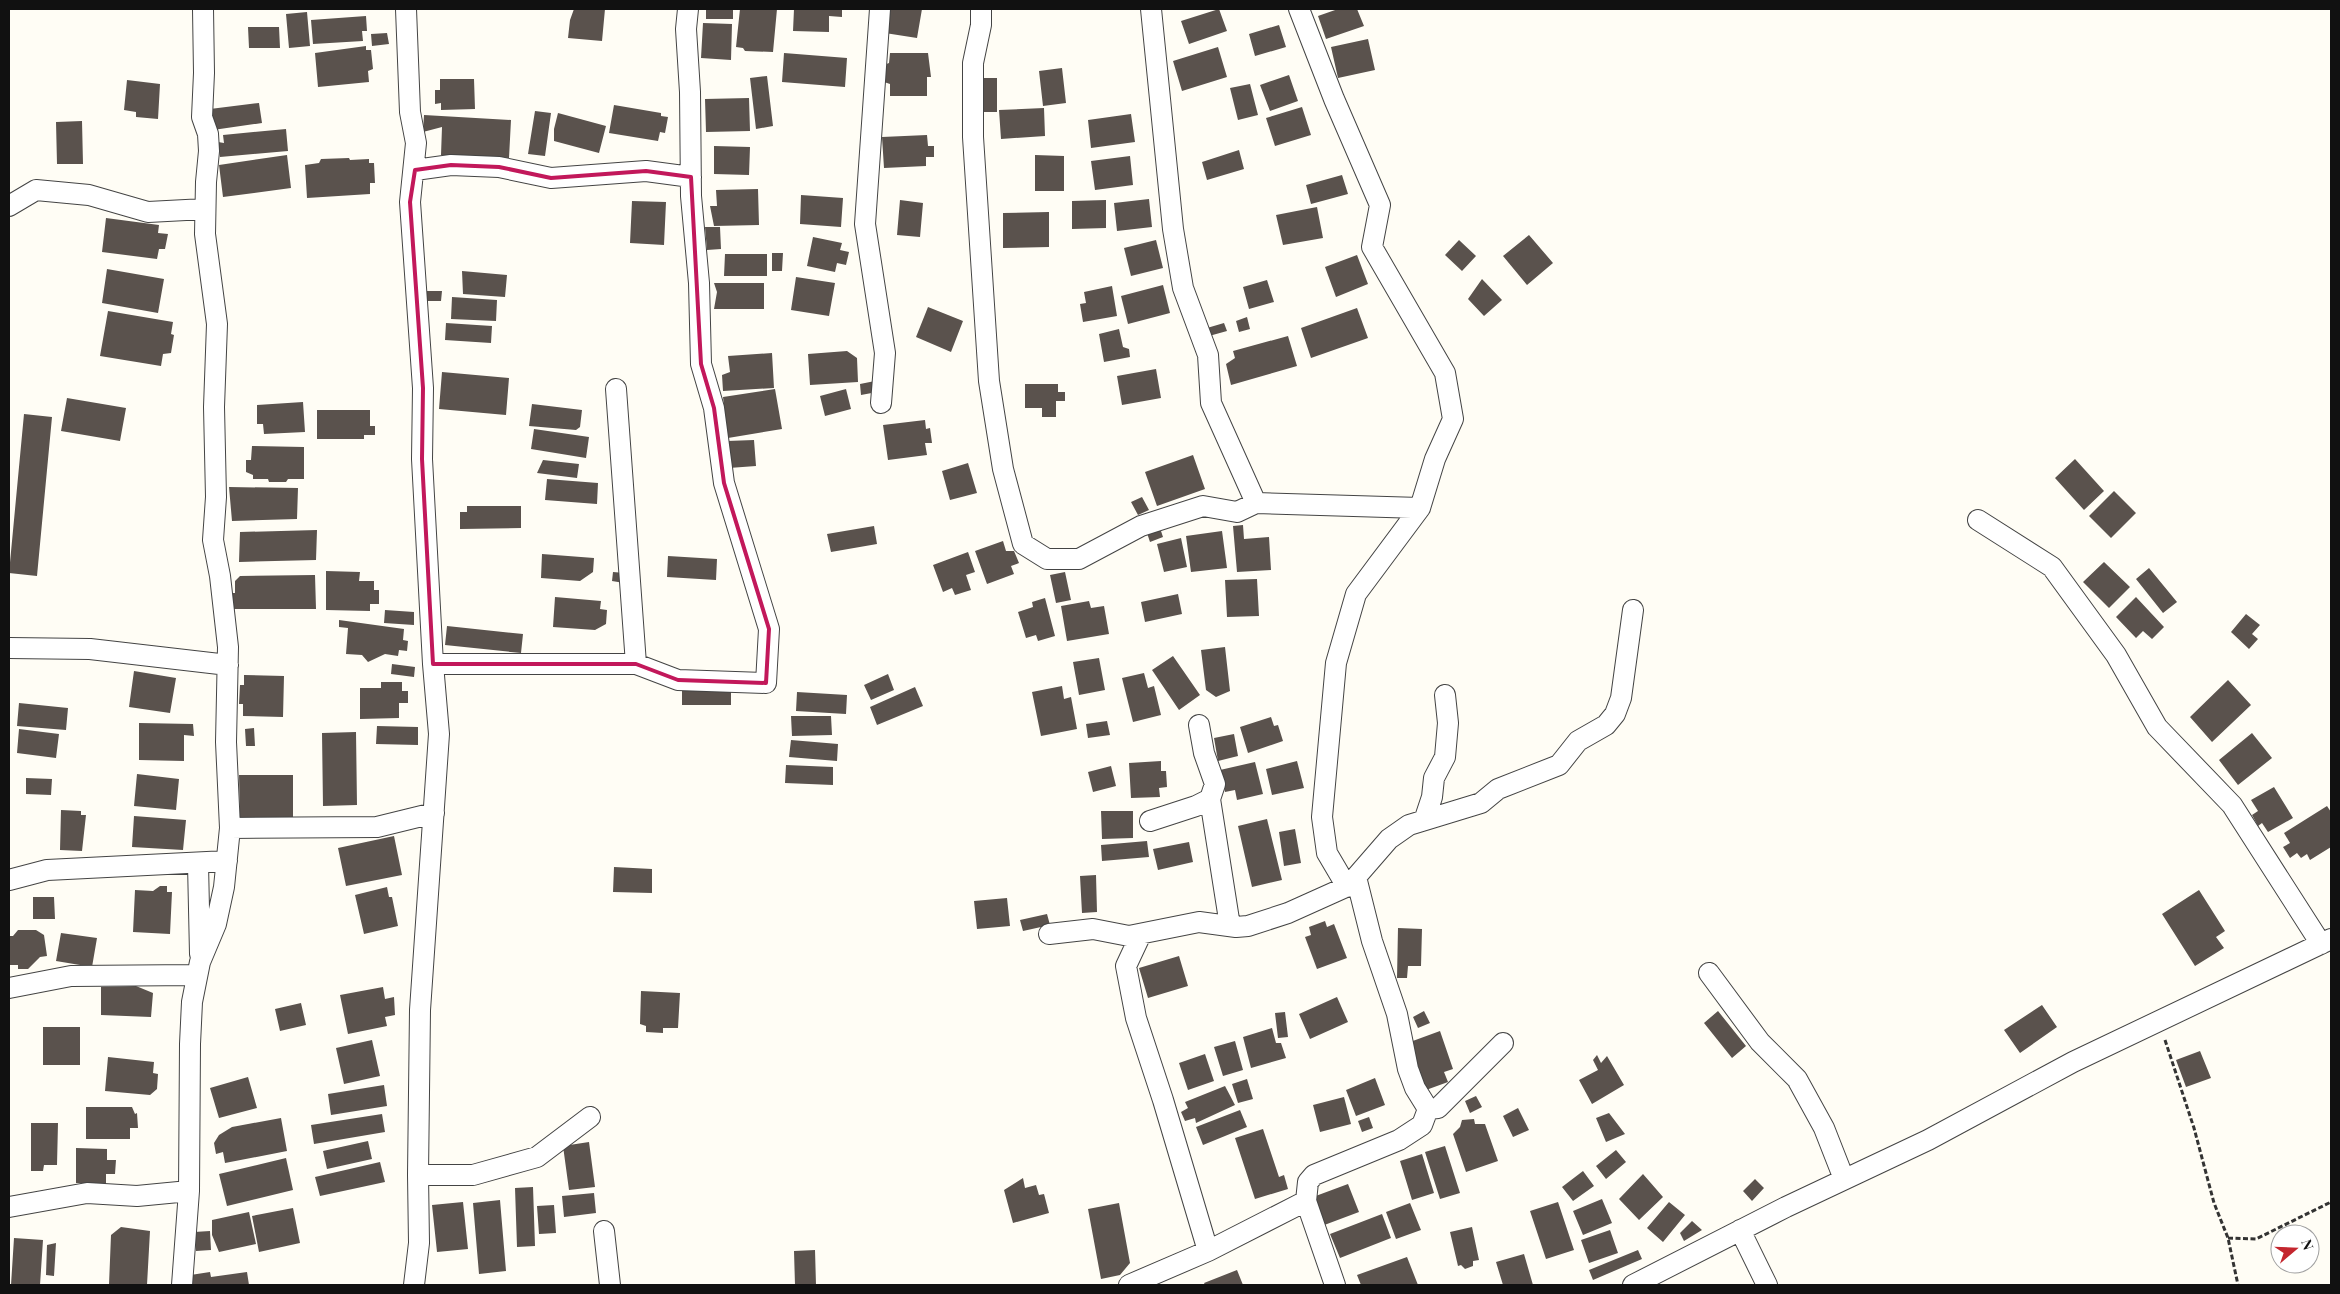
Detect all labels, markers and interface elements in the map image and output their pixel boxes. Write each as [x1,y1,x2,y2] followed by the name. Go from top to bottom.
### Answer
[2270,1224,2320,1274] north arrow
[2297,1237,2318,1252] text: N

